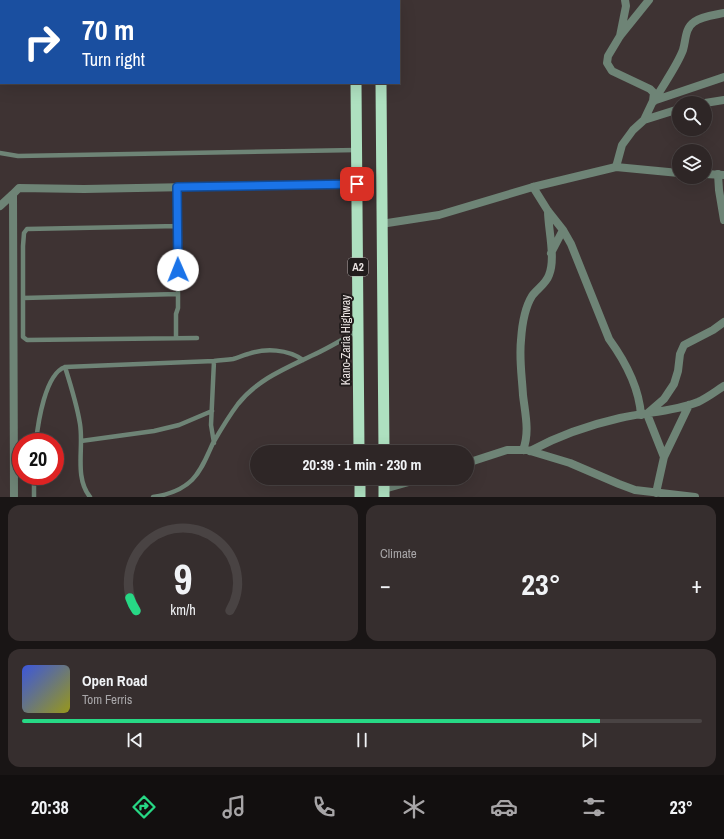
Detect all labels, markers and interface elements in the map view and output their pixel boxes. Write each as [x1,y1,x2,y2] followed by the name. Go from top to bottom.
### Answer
[82,11,134,49] text: 70 m
[16,16,68,68] icon: right
[82,47,145,72] text: Turn right
[672,96,712,184] map controls
[672,96,712,136] button: search
[672,144,712,184] button: layers
[340,167,374,201] pin
[346,173,368,195] icon: arrive
[157,249,199,291] position arrow
[348,258,368,276] road number: A2
[338,295,354,385] street label: Kano-Zaria Highway
[12,433,64,485] speed limit sign: 20
[303,454,421,475] text: 20:39 · 1 min · 230 m
[380,545,417,562] text: Climate
[174,551,192,607] text: 9
[521,564,561,604] text: 23°
[380,570,391,600] text: −
[691,570,702,600] text: +
[170,600,196,619] text: km/h
[82,670,148,691] text: Open Road
[82,691,132,708] text: Tom Ferris
[124,729,146,751] icon: previous
[351,729,373,751] icon: pause
[578,729,600,751] icon: next
[130,793,158,821] icon: directions
[220,793,248,821] icon: music
[310,793,338,821] icon: phone
[400,793,428,821] icon: climate
[490,793,518,821] icon: car
[580,793,608,821] icon: filters
[31,795,69,820] text: 20:38
[669,795,693,820] text: 23°

